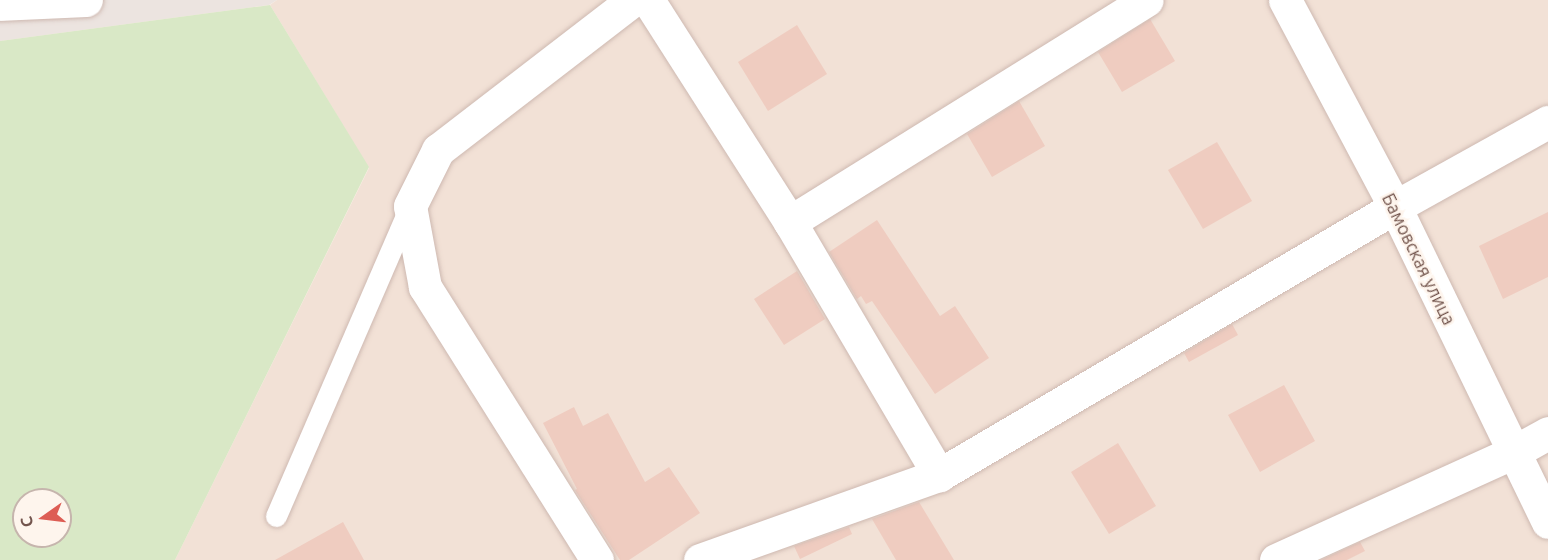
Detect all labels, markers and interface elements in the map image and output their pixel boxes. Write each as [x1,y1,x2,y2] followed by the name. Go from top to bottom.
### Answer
[1378,190,1460,328] street label: Бамовская улица
[12,488,72,548] north arrow
[17,515,36,529] text: С

